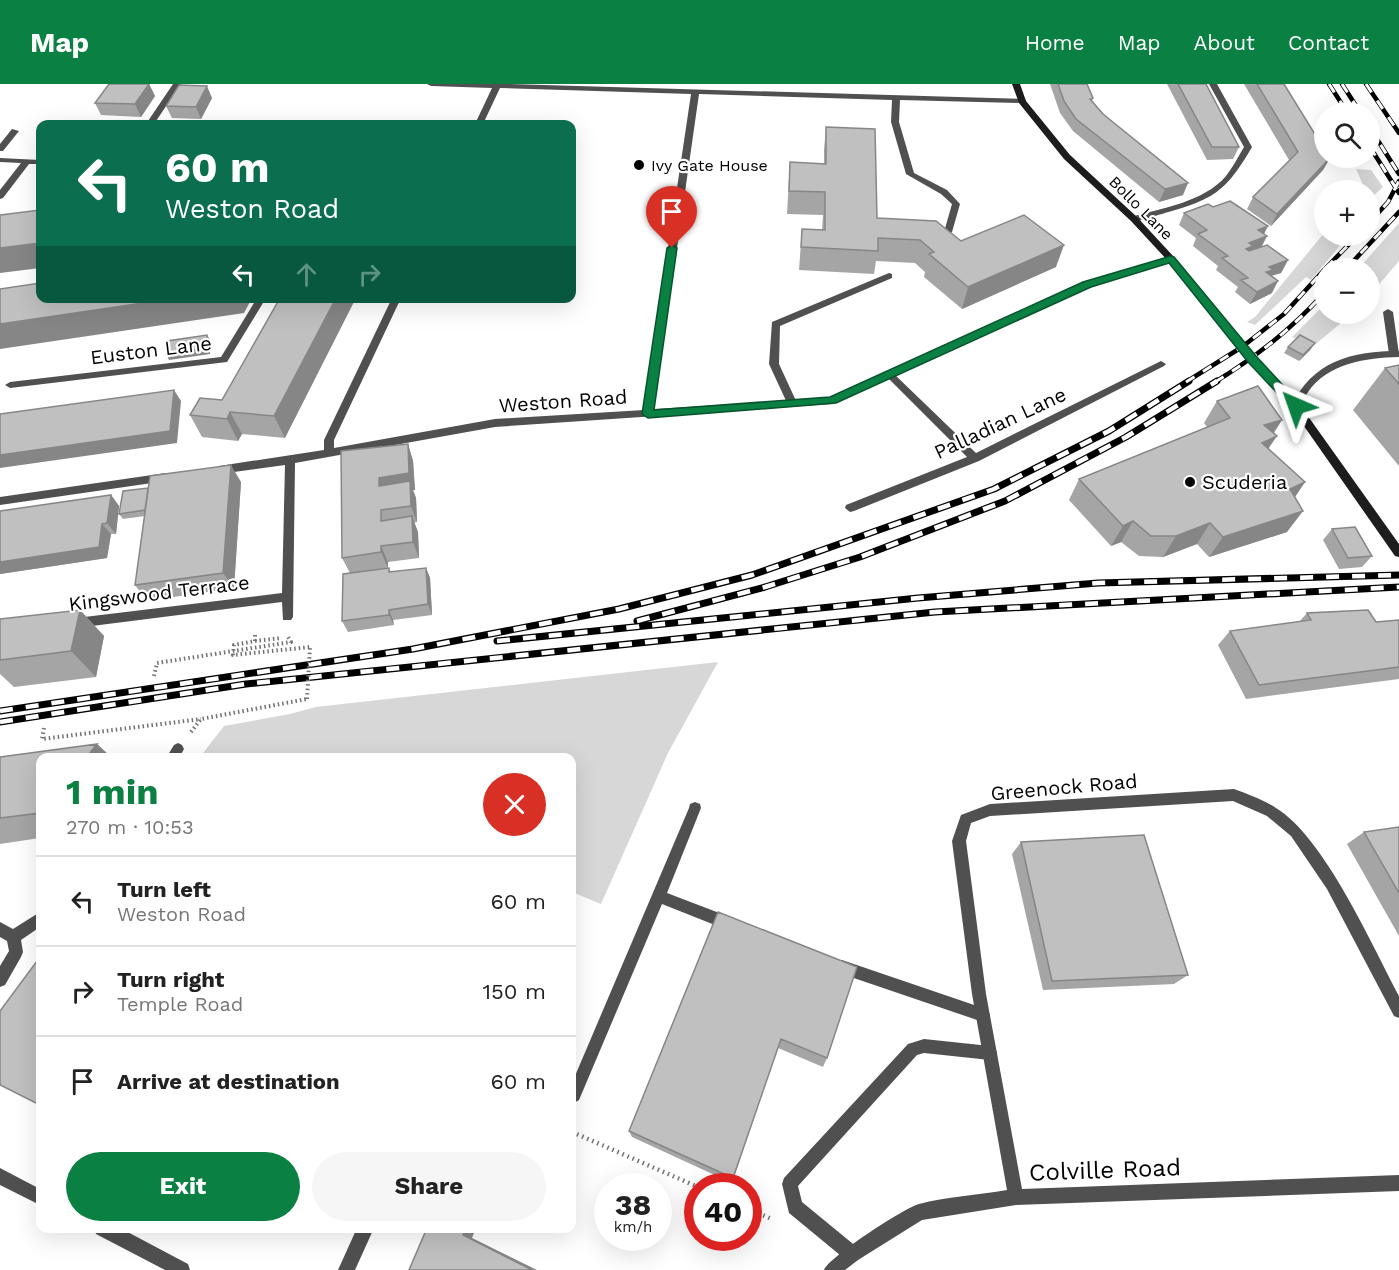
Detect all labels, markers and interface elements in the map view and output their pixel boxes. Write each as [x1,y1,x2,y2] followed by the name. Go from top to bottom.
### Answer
[30,26,89,59] text: Map
[1025,30,1085,55] text: Home
[1118,30,1161,55] text: Map
[1194,30,1255,55] text: About
[1288,30,1369,55] text: Contact
[1314,102,1380,324] map controls
[1314,102,1380,168] button: search
[165,143,269,192] text: 60 m
[66,144,144,222] icon: left
[651,156,768,175] place label: Ivy Gate House
[632,158,646,172] marker: Ivy Gate House
[1105,172,1177,244] street label: Bollo Lane
[1314,180,1380,246] button: +
[646,186,697,248] pin
[165,193,339,225] text: Weston Road
[655,195,688,228] icon: arrive
[227,258,260,291] icon: left
[290,258,323,291] icon: ahead
[353,258,386,291] icon: right
[1314,258,1380,324] button: −
[89,331,213,369] street label: Euston Lane
[1264,374,1328,438] position arrow
[930,382,1070,464] street label: Palladian Lane
[498,385,628,417] street label: Weston Road
[1202,470,1287,494] place label: Scuderia
[1183,475,1197,489] marker: Scuderia
[67,570,251,616] street label: Kingswood Terrace
[989,769,1139,805] street label: Greenock Road
[66,771,158,813] text: 1 min
[483,773,546,836] button: close
[66,815,194,839] text: 270 m · 10:53
[117,877,211,902] text: Turn left
[66,885,99,918] icon: left
[490,889,546,914] text: 60 m
[117,902,246,926] text: Weston Road
[117,967,224,992] text: Turn right
[66,975,99,1008] icon: right
[482,979,546,1004] text: 150 m
[117,992,243,1016] text: Temple Road
[66,1065,99,1098] icon: arrive
[117,1069,340,1094] text: Arrive at destination
[490,1069,546,1094] text: 60 m
[66,1152,300,1221] button: Exit
[312,1152,546,1221] button: Share
[1029,1153,1181,1187] street label: Colville Road
[684,1173,762,1251] speed limit sign: 40
[615,1187,651,1222] text: 38
[614,1218,652,1236] text: km/h

